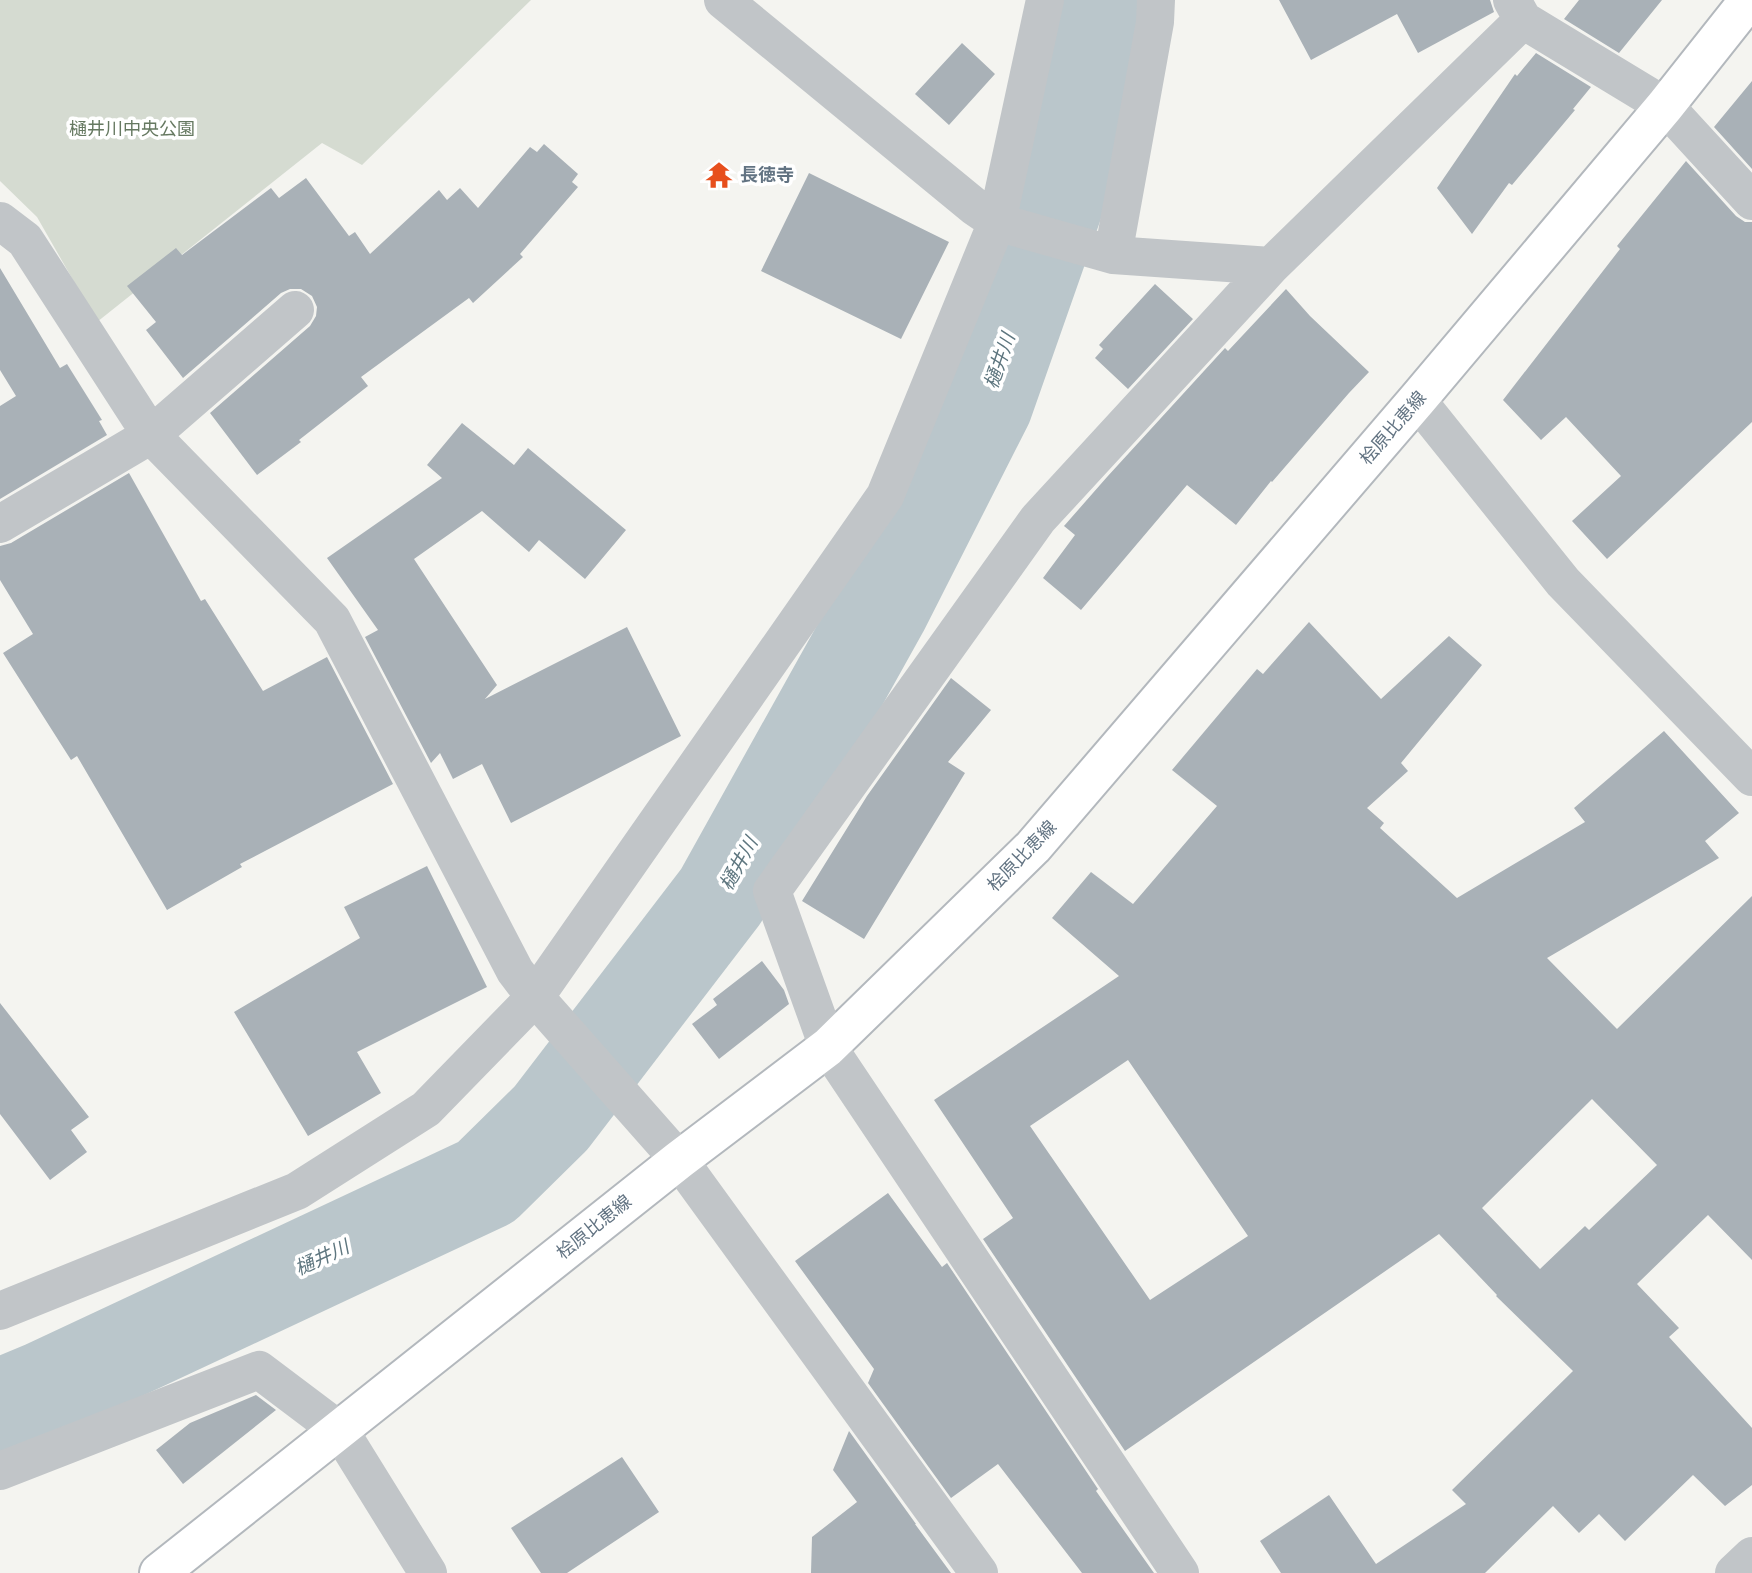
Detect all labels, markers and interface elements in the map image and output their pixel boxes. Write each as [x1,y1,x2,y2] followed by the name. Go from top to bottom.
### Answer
[69,117,195,141] park label: 樋井川中央公園
[704,160,734,190] temple icon: 長徳寺
[740,163,794,187] place label: 長徳寺
[978,328,1022,392] water label: 樋井川
[1354,386,1432,470] street label: 桧原比恵線
[982,815,1062,897] street label: 桧原比恵線
[714,831,765,895] water label: 樋井川
[551,1189,637,1265] street label: 桧原比恵線
[291,1233,355,1282] water label: 樋井川

